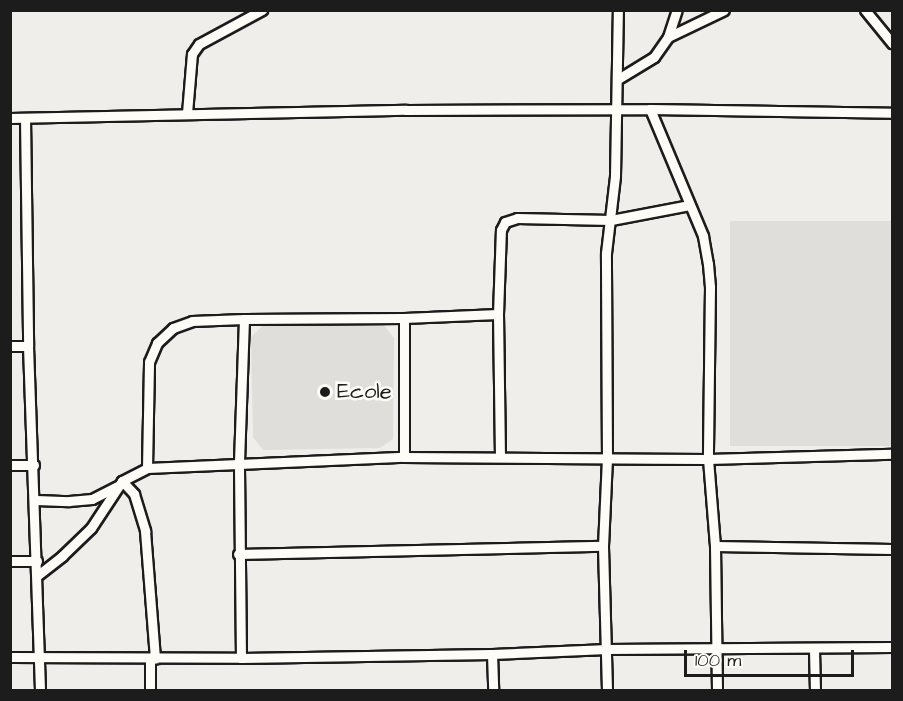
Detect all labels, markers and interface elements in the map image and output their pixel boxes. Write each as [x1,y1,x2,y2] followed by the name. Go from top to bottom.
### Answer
[337,379,392,405] place label: Ecole
[318,385,332,399] marker: Ecole
[687,638,856,676] scale bar
[695,648,741,673] text: 100 m

